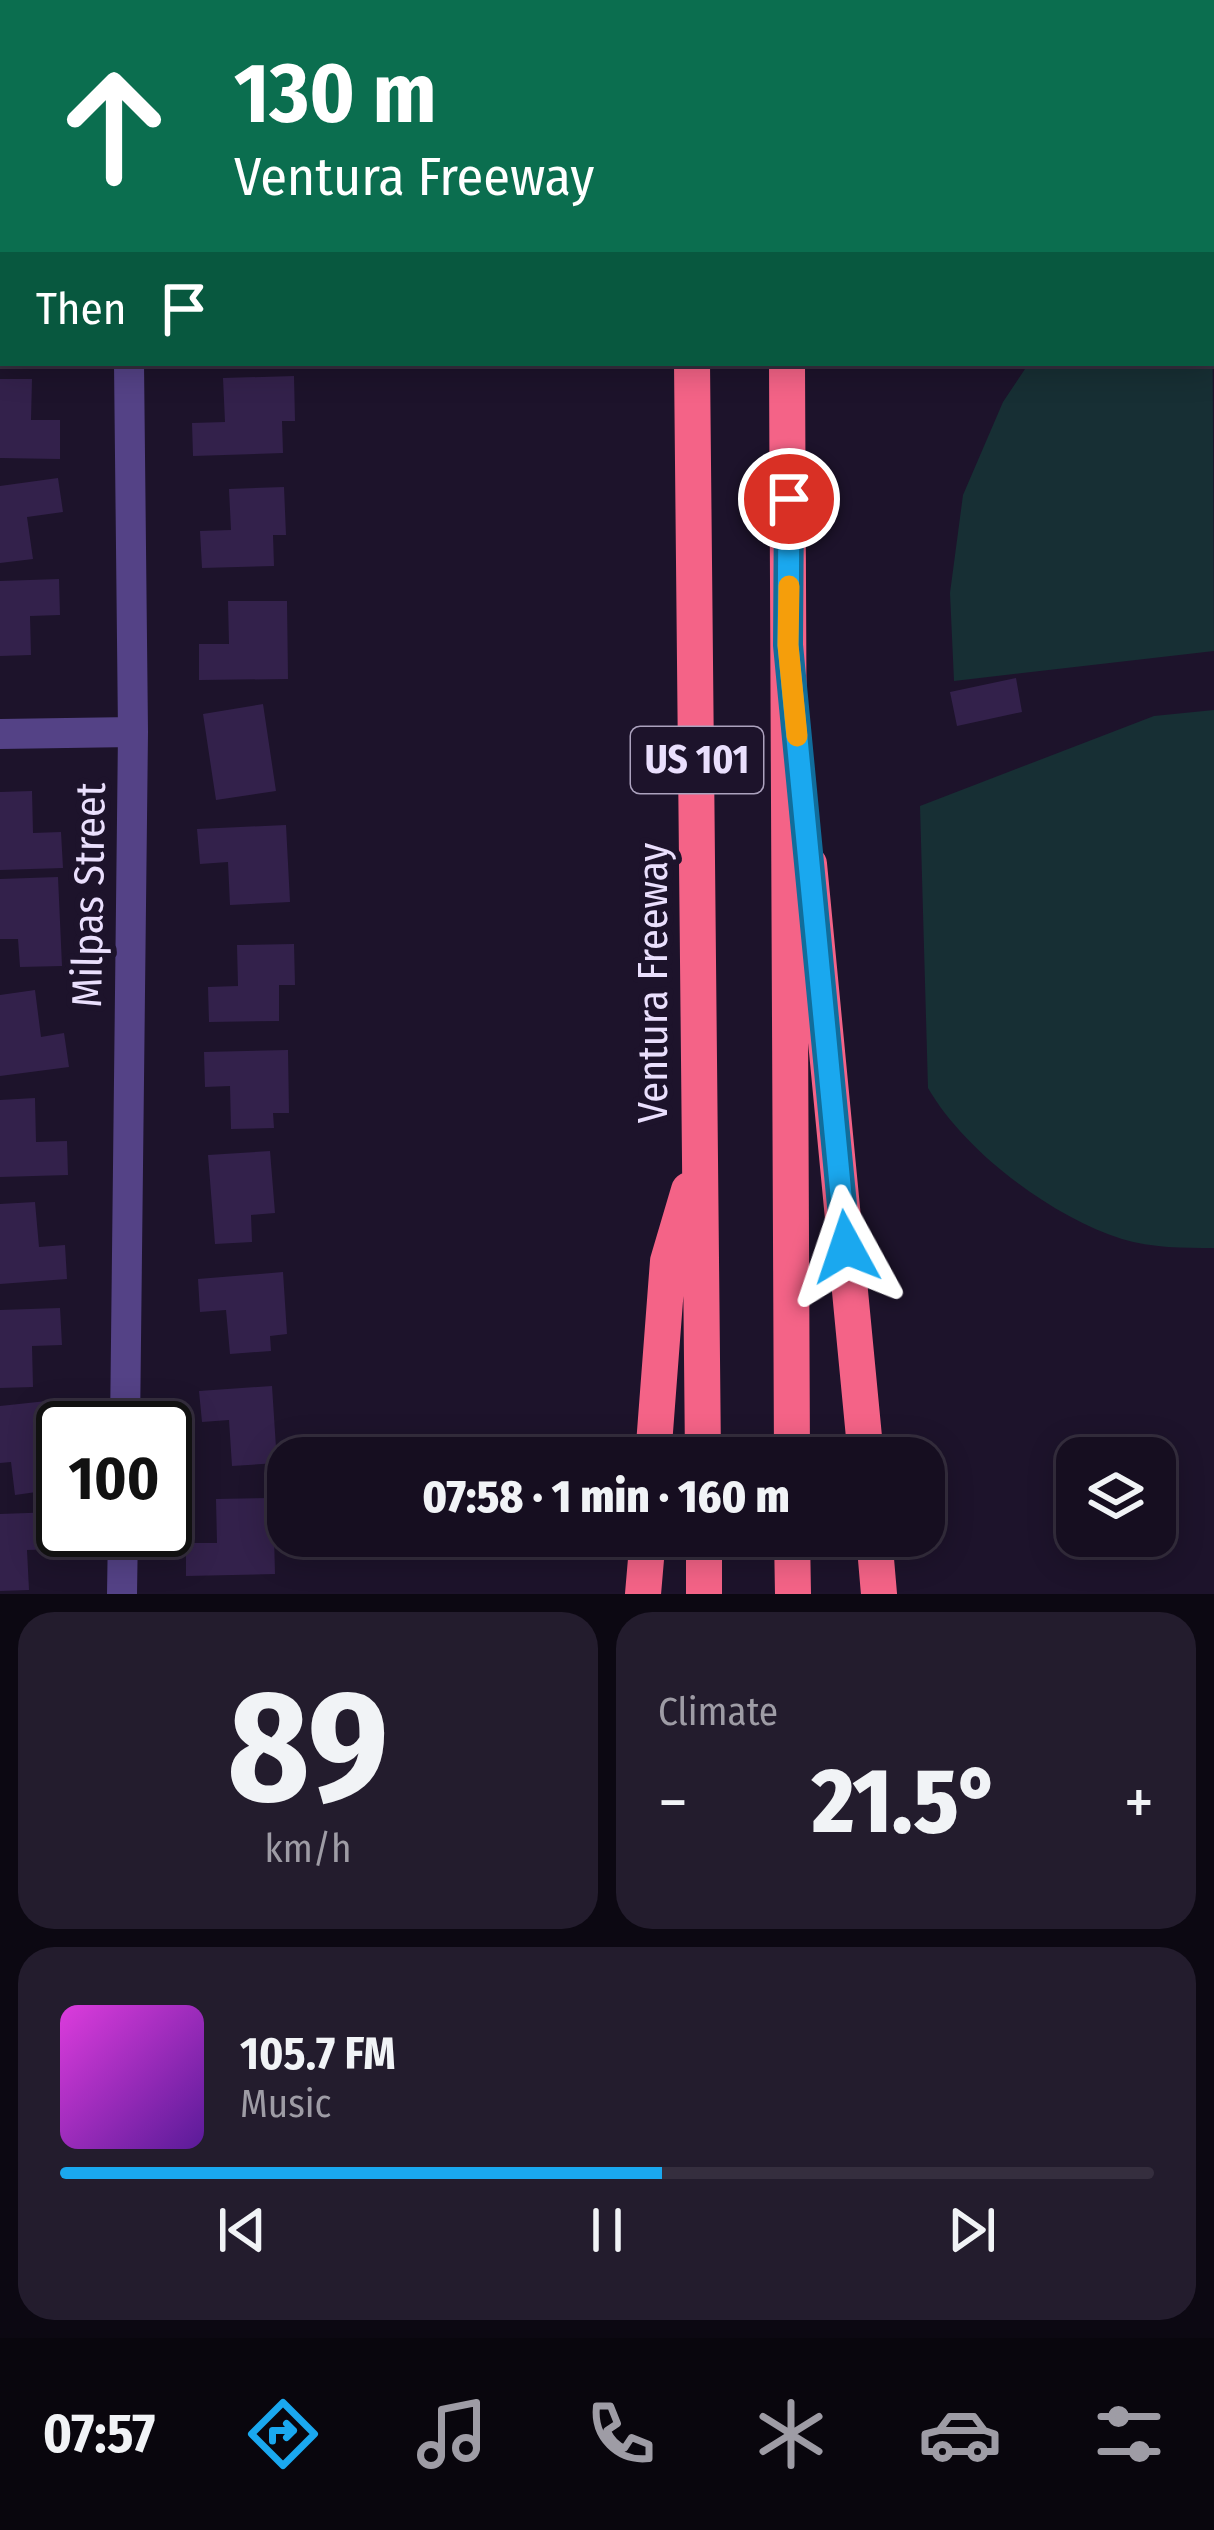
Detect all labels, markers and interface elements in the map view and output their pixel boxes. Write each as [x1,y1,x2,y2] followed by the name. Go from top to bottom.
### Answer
[234,43,437,144] text: 130 m
[36,48,192,204] icon: ahead
[234,145,594,209] text: Ventura Freeway
[151,276,217,342] icon: arrive
[36,282,127,336] text: Then
[738,448,840,550] pin
[756,466,822,532] icon: arrive
[631,727,763,793] road number: US 101
[62,782,116,1008] street label: Milpas Street
[628,843,678,1123] street label: Ventura Freeway
[783,1184,909,1310] position arrow
[36,1401,192,1557] speed limit sign: 100
[1056,1437,1176,1557] map controls
[1056,1437,1176,1557] button: layers
[422,1470,790,1524] text: 07:58 · 1 min · 160 m
[227,1654,389,1841] text: 89
[658,1689,778,1735] text: Climate
[812,1748,1000,1856] text: 21.5°
[658,1763,688,1842] text: −
[1124,1763,1154,1842] text: +
[265,1826,351,1872] text: km/h
[240,2027,396,2081] text: 105.7 FM
[240,2081,331,2127] text: Music
[209,2197,275,2263] icon: previous
[574,2197,640,2263] icon: pause
[939,2197,1005,2263] icon: next
[241,2392,325,2476] icon: directions
[410,2392,494,2476] icon: music
[579,2392,663,2476] icon: phone
[749,2392,833,2476] icon: climate
[918,2392,1002,2476] icon: car
[1087,2392,1171,2476] icon: filters
[43,2402,155,2466] text: 07:57

